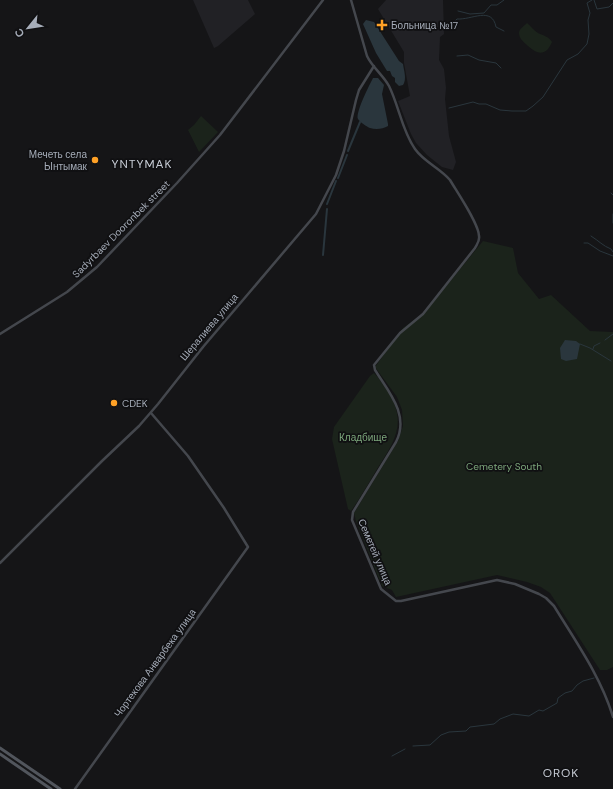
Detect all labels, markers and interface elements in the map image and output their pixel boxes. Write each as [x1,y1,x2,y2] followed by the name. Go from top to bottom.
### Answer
[8,8,48,48] north arrow
[376,19,388,31] marker: Больница №17
[391,19,458,32] place label: Больница №17
[11,26,27,40] text: С
[29,148,88,173] place label: Мечеть села Ынтымак
[90,155,100,165] marker: Мечеть села Ынтымак
[111,156,173,172] district label: YNTYMAK
[69,177,173,281] street label: Sadyrbaev Dooronbek street
[177,290,241,363] street label: Шералиева улица
[122,397,148,410] place label: CDEK
[109,398,119,408] marker: CDEK
[339,431,387,444] park label: Кладбище
[466,460,542,473] park label: Cemetery South
[355,517,395,587] street label: Семетей улица
[111,606,199,720] street label: Чортекова Анварбека улица
[543,765,579,781] district label: OROK

